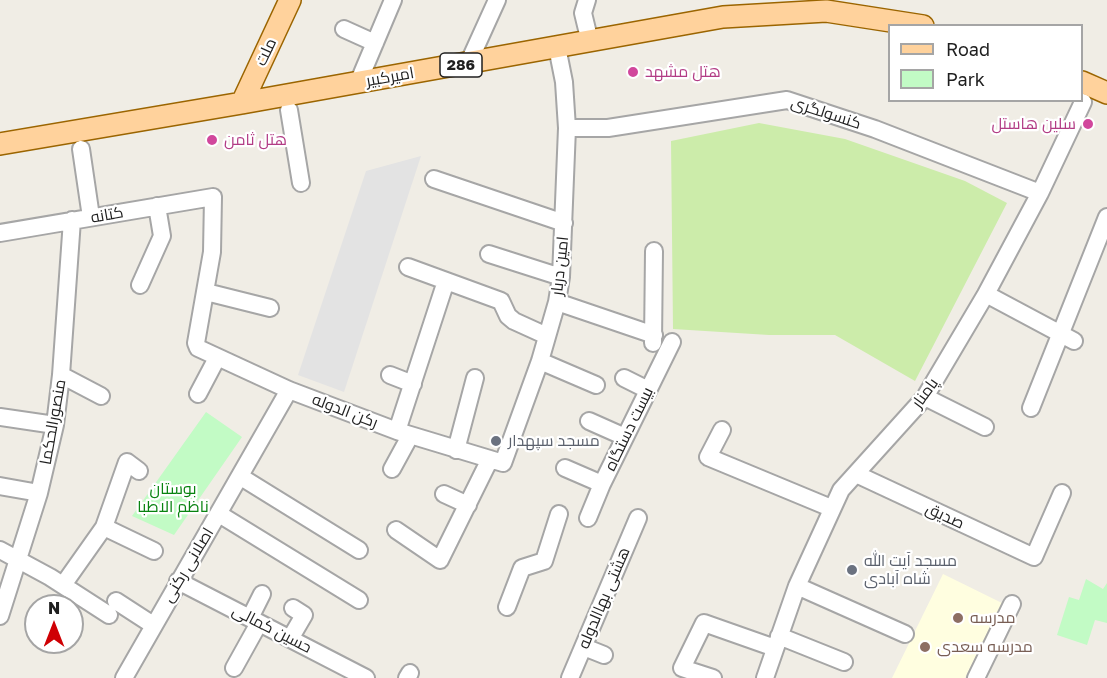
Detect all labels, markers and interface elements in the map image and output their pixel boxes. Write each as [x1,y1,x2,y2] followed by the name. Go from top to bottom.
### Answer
[888,24,1083,102] legend
[251,35,281,69] street label: ملت
[946,38,990,60] text: Road
[440,53,482,77] road number: 286
[645,62,721,82] place label: هتل مشهد
[365,63,415,91] street label: امیرکبیر
[626,65,640,79] marker: هتل مشهد
[946,68,985,90] text: Park
[789,93,863,133] street label: کنسولگری
[991,114,1076,134] place label: سلین هاستل
[1081,117,1095,131] marker: سلین هاستل
[224,130,287,150] place label: هتل ثامن
[205,133,219,147] marker: هتل ثامن
[89,203,125,227] street label: کتانه
[547,235,573,297] street label: امین دربار
[908,374,942,412] street label: پامنار
[36,378,70,466] street label: منصورالحکما
[600,384,658,474] street label: بیست دستگاه
[309,390,381,432] street label: رکن الدوله
[508,431,600,451] place label: مسجد سپهدار
[489,434,503,448] marker: مسجد سپهدار
[137,479,209,517] park label: بوستان ناظم الاطبا
[923,499,967,533] street label: صدیق
[158,524,218,606] street label: اصلانی رکنی
[574,544,634,652] street label: هشتی بهاالدوله
[864,551,957,589] place label: مسجد آیت الله شاه آبادی
[845,563,859,577] marker: مسجد آیت الله شاه آبادی
[24,594,84,654] north arrow
[48,598,60,618] text: N
[229,601,315,657] street label: حسین کمالی
[970,608,1016,628] place label: مدرسه
[951,611,965,625] marker: مدرسه
[937,637,1033,657] place label: مدرسه سعدی
[918,640,932,654] marker: مدرسه سعدی

